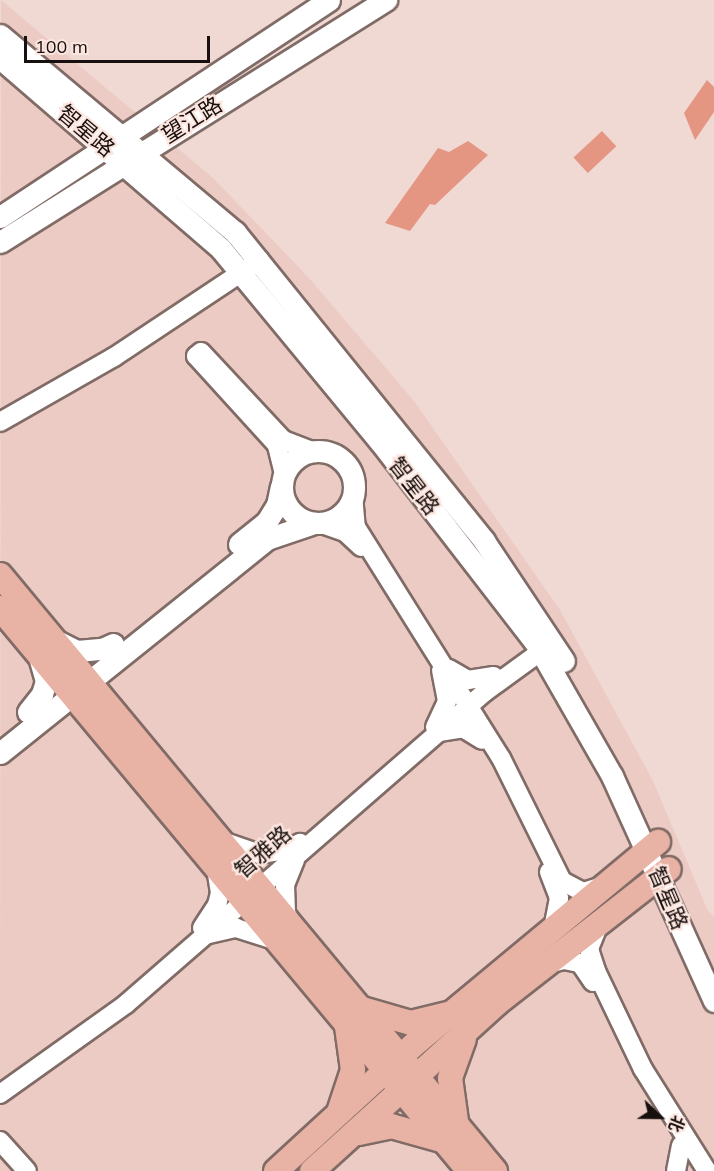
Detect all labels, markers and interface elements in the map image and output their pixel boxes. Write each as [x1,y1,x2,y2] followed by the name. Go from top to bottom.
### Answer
[27,24,213,62] scale bar
[35,35,88,58] text: 100 m
[157,91,227,149] street label: 望江路
[52,100,120,162] street label: 智星路
[383,452,445,520] street label: 智星路
[229,820,297,884] street label: 智雅路
[643,862,693,934] street label: 智星路
[630,1087,690,1147] north arrow
[664,1113,689,1135] text: 北

